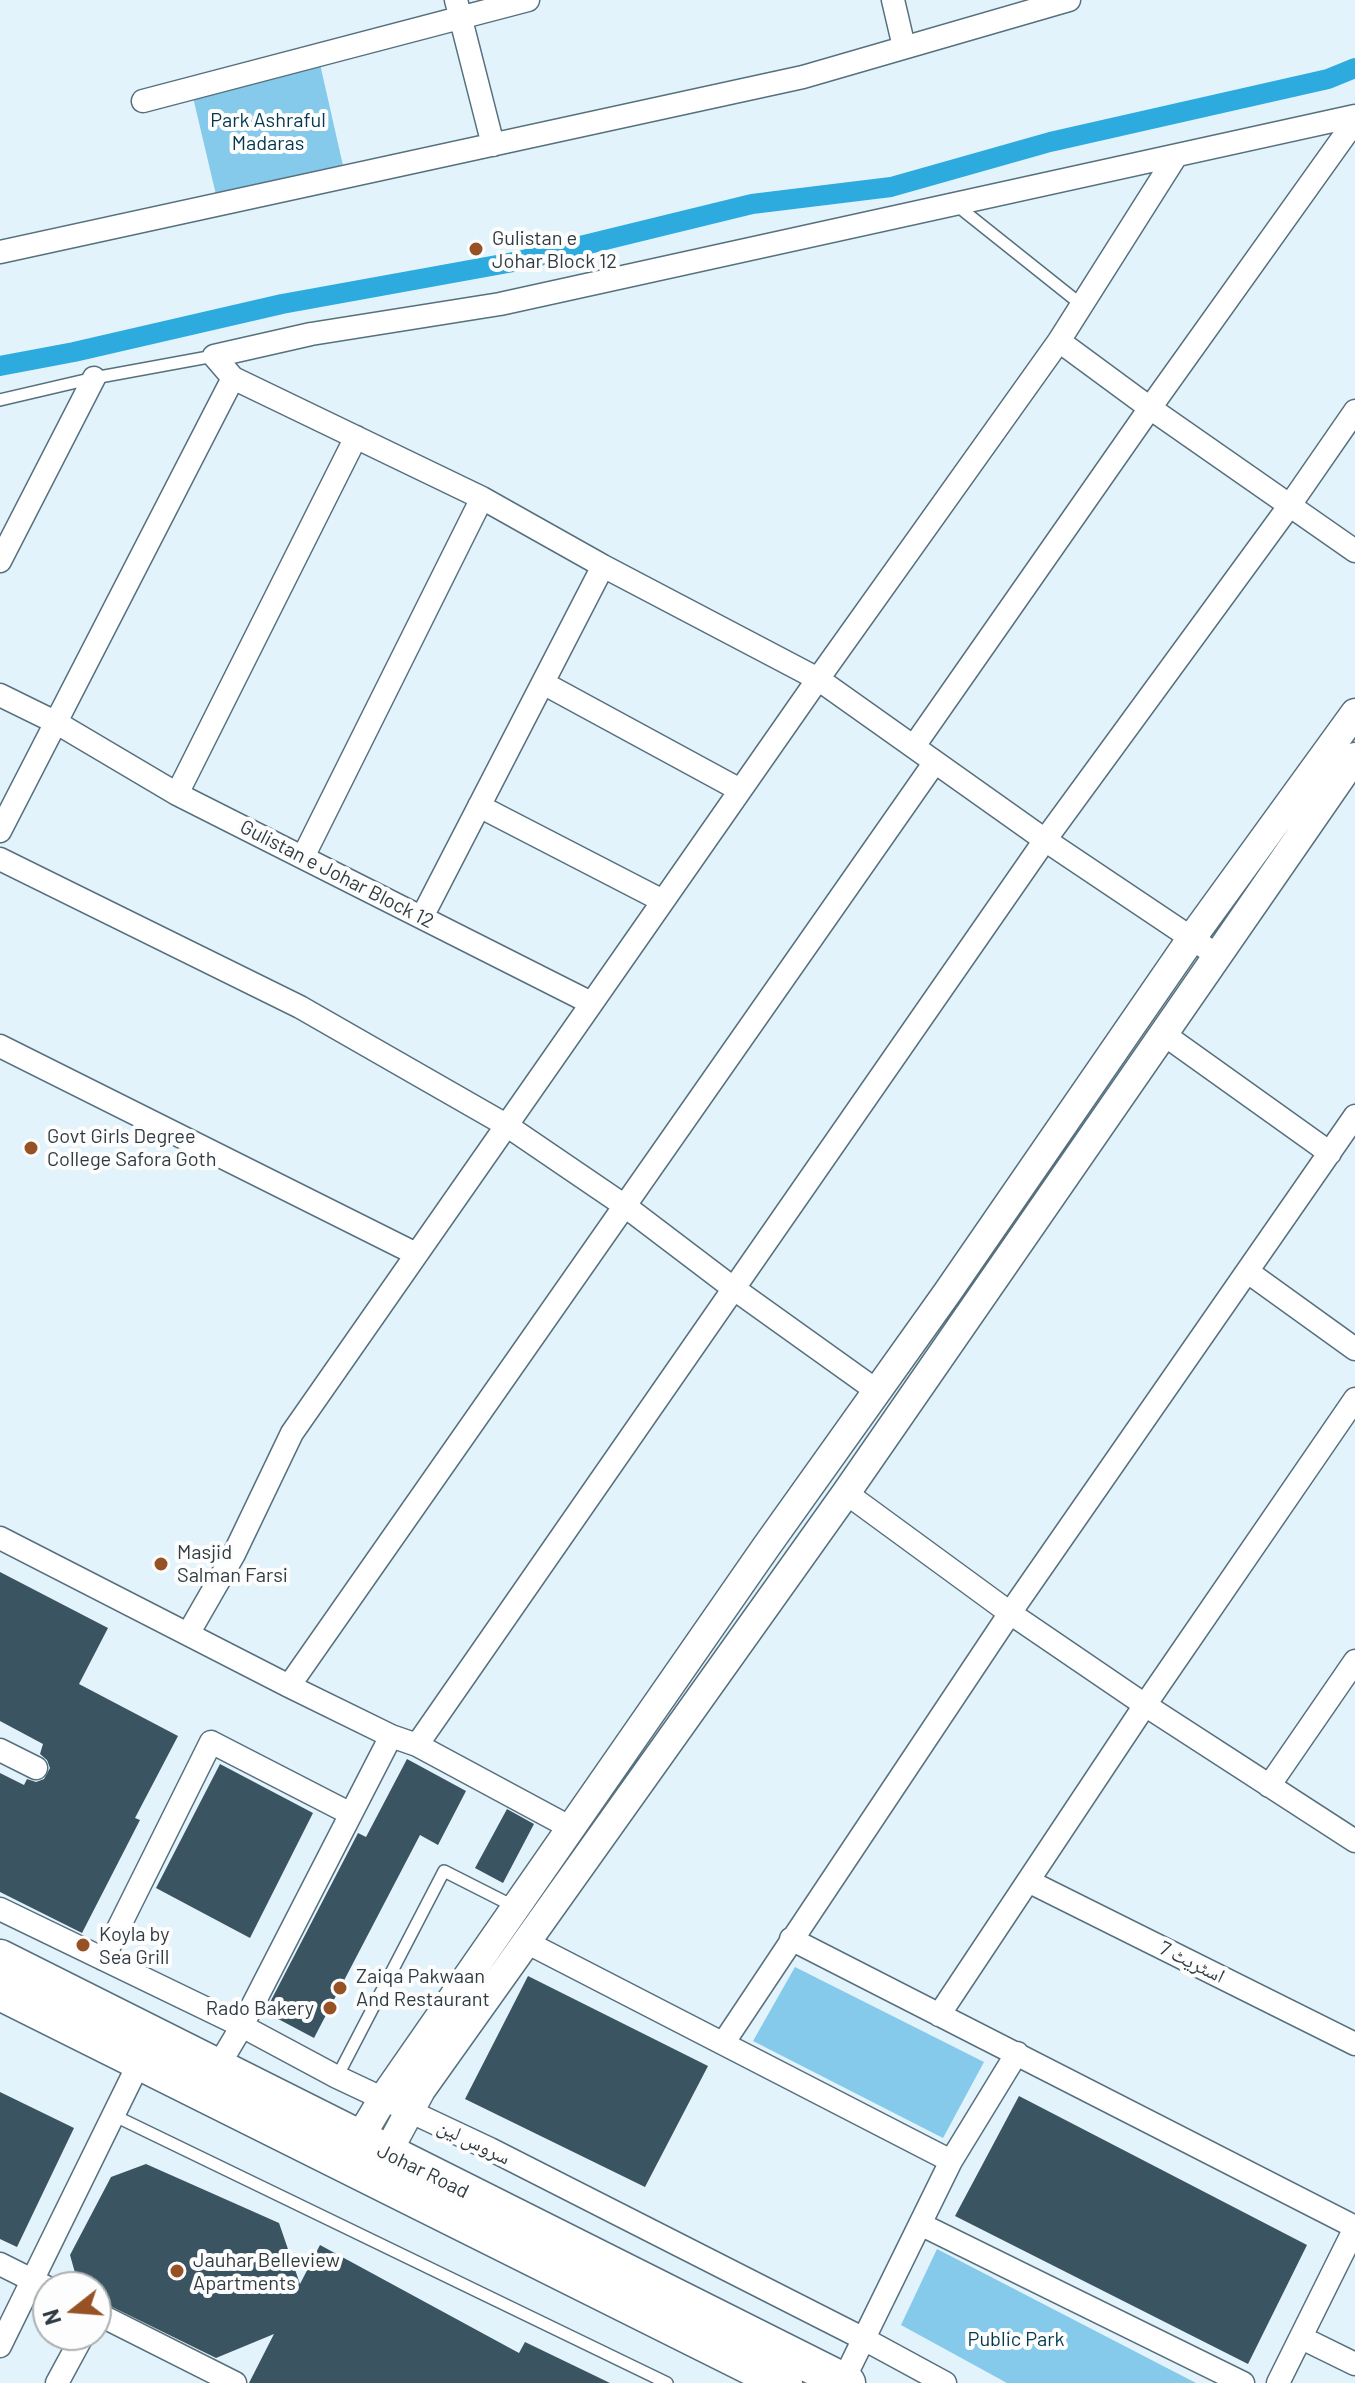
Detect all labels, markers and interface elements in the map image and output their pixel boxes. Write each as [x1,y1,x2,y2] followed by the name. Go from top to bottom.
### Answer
[210,108,326,155] park label: Park Ashraful Madaras
[492,226,617,273] place label: Gulistan e Johar Block 12
[467,240,485,258] marker: Gulistan e Johar Block 12
[236,815,438,933] street label: Gulistan e Johar Block 12
[47,1124,217,1171] place label: Govt Girls Degree College Safora Goth
[22,1139,40,1157] marker: Govt Girls Degree College Safora Goth
[177,1540,288,1587] place label: Masjid Salman Farsi
[152,1555,170,1573] marker: Masjid Salman Farsi
[99,1922,169,1969] place label: Koyla by Sea Grill
[74,1936,92,1954] marker: Koyla by Sea Grill
[1155,1936,1229,1988] street label: اسٹریٹ 7
[356,1964,490,2011] place label: Zaiqa Pakwaan And Restaurant
[331,1979,349,1997] marker: Zaiqa Pakwaan And Restaurant
[206,1996,314,2020] place label: Rado Bakery
[321,1999,339,2017] marker: Rado Bakery
[434,2114,514,2170] street label: سروس لین
[373,2139,473,2203] street label: Johar Road
[193,2248,340,2295] place label: Jauhar Belleview Apartments
[168,2262,186,2280] marker: Jauhar Belleview Apartments
[32,2271,112,2351] north arrow
[36,2307,66,2328] text: N
[968,2327,1064,2351] park label: Public Park

